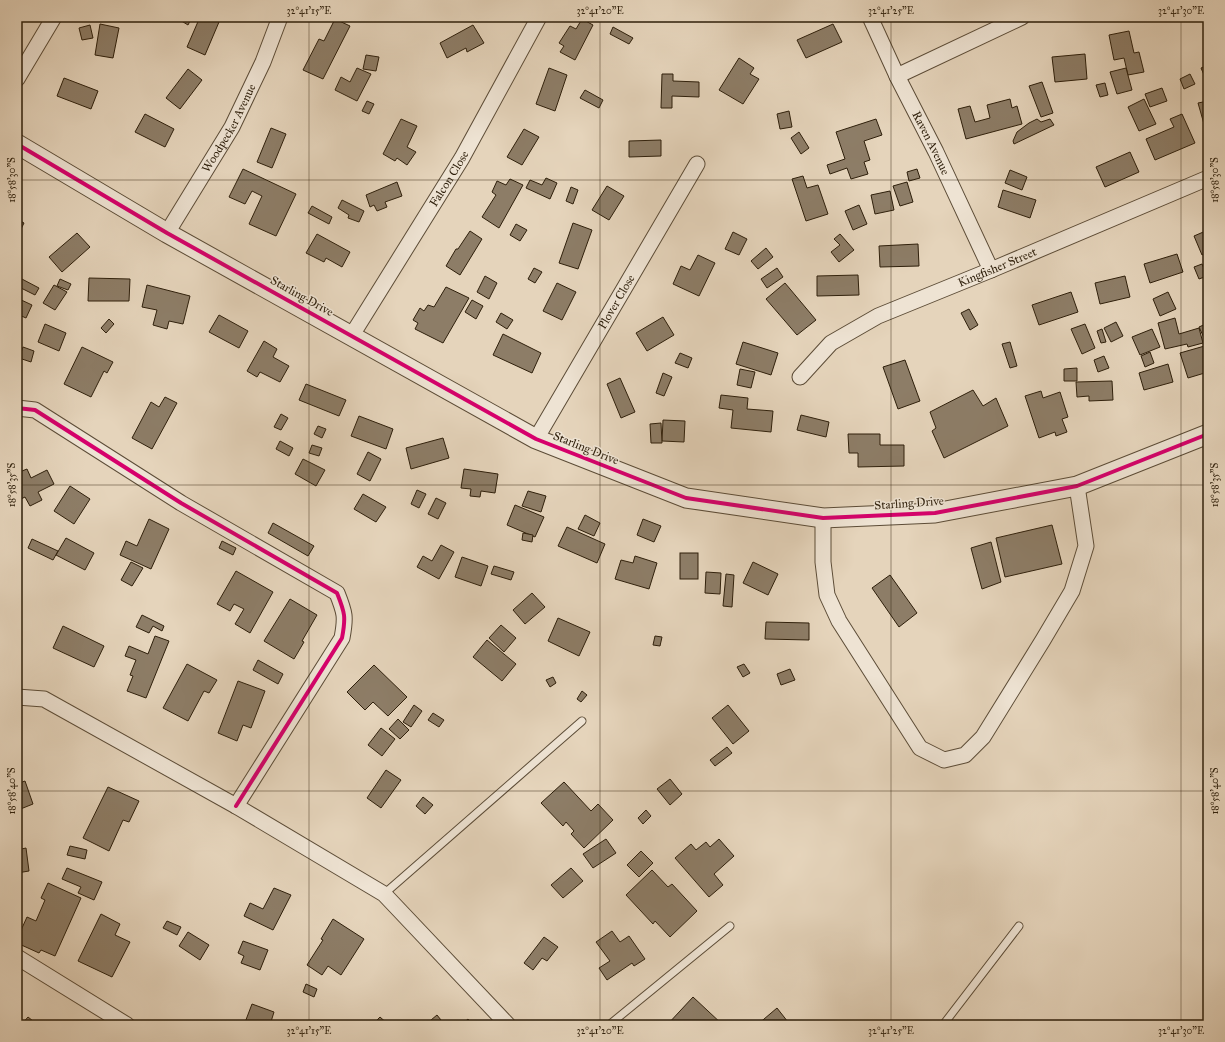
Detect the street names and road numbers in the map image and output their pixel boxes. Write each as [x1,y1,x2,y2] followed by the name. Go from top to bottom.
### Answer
[199,81,259,175] street label: Woodpecker Avenue
[909,109,953,177] street label: Raven Avenue
[427,148,472,209] street label: Falcon Close
[956,244,1039,290] street label: Kingfisher Street
[595,272,638,332] street label: Plover Close
[268,273,336,320] street label: Starling Drive
[551,428,621,468] street label: Starling Drive
[874,494,944,513] street label: Starling Drive

